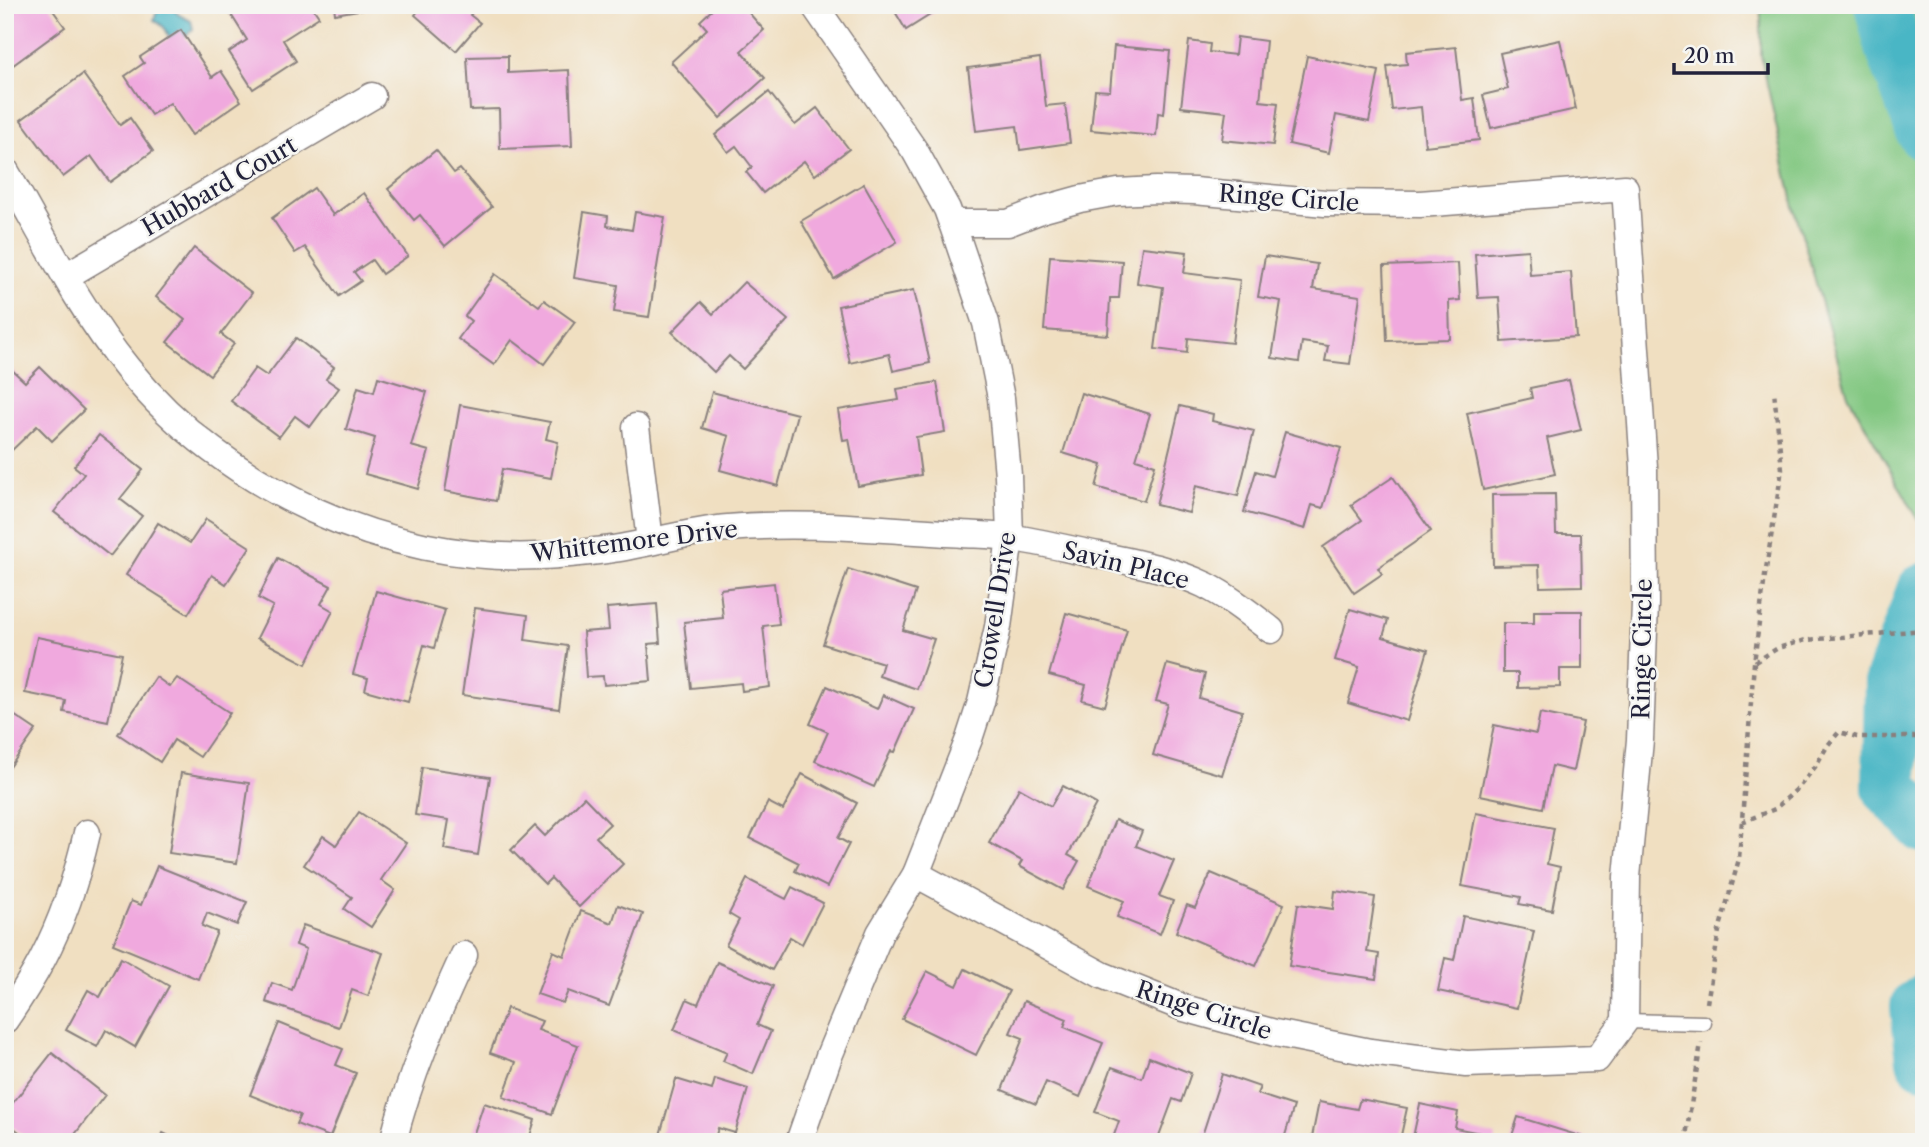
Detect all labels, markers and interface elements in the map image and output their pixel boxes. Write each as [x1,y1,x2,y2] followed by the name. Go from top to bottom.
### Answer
[1674,32,1768,76] scale bar
[1684,43,1735,68] text: 20 m
[136,130,302,242] street label: Hubbard Court
[1218,179,1360,217] street label: Ringe Circle
[528,514,739,568] street label: Whittemore Drive
[968,530,1022,690] street label: Crowell Drive
[1060,535,1192,595] street label: Savin Place
[1626,578,1658,720] street label: Ringe Circle
[1132,974,1276,1046] street label: Ringe Circle

